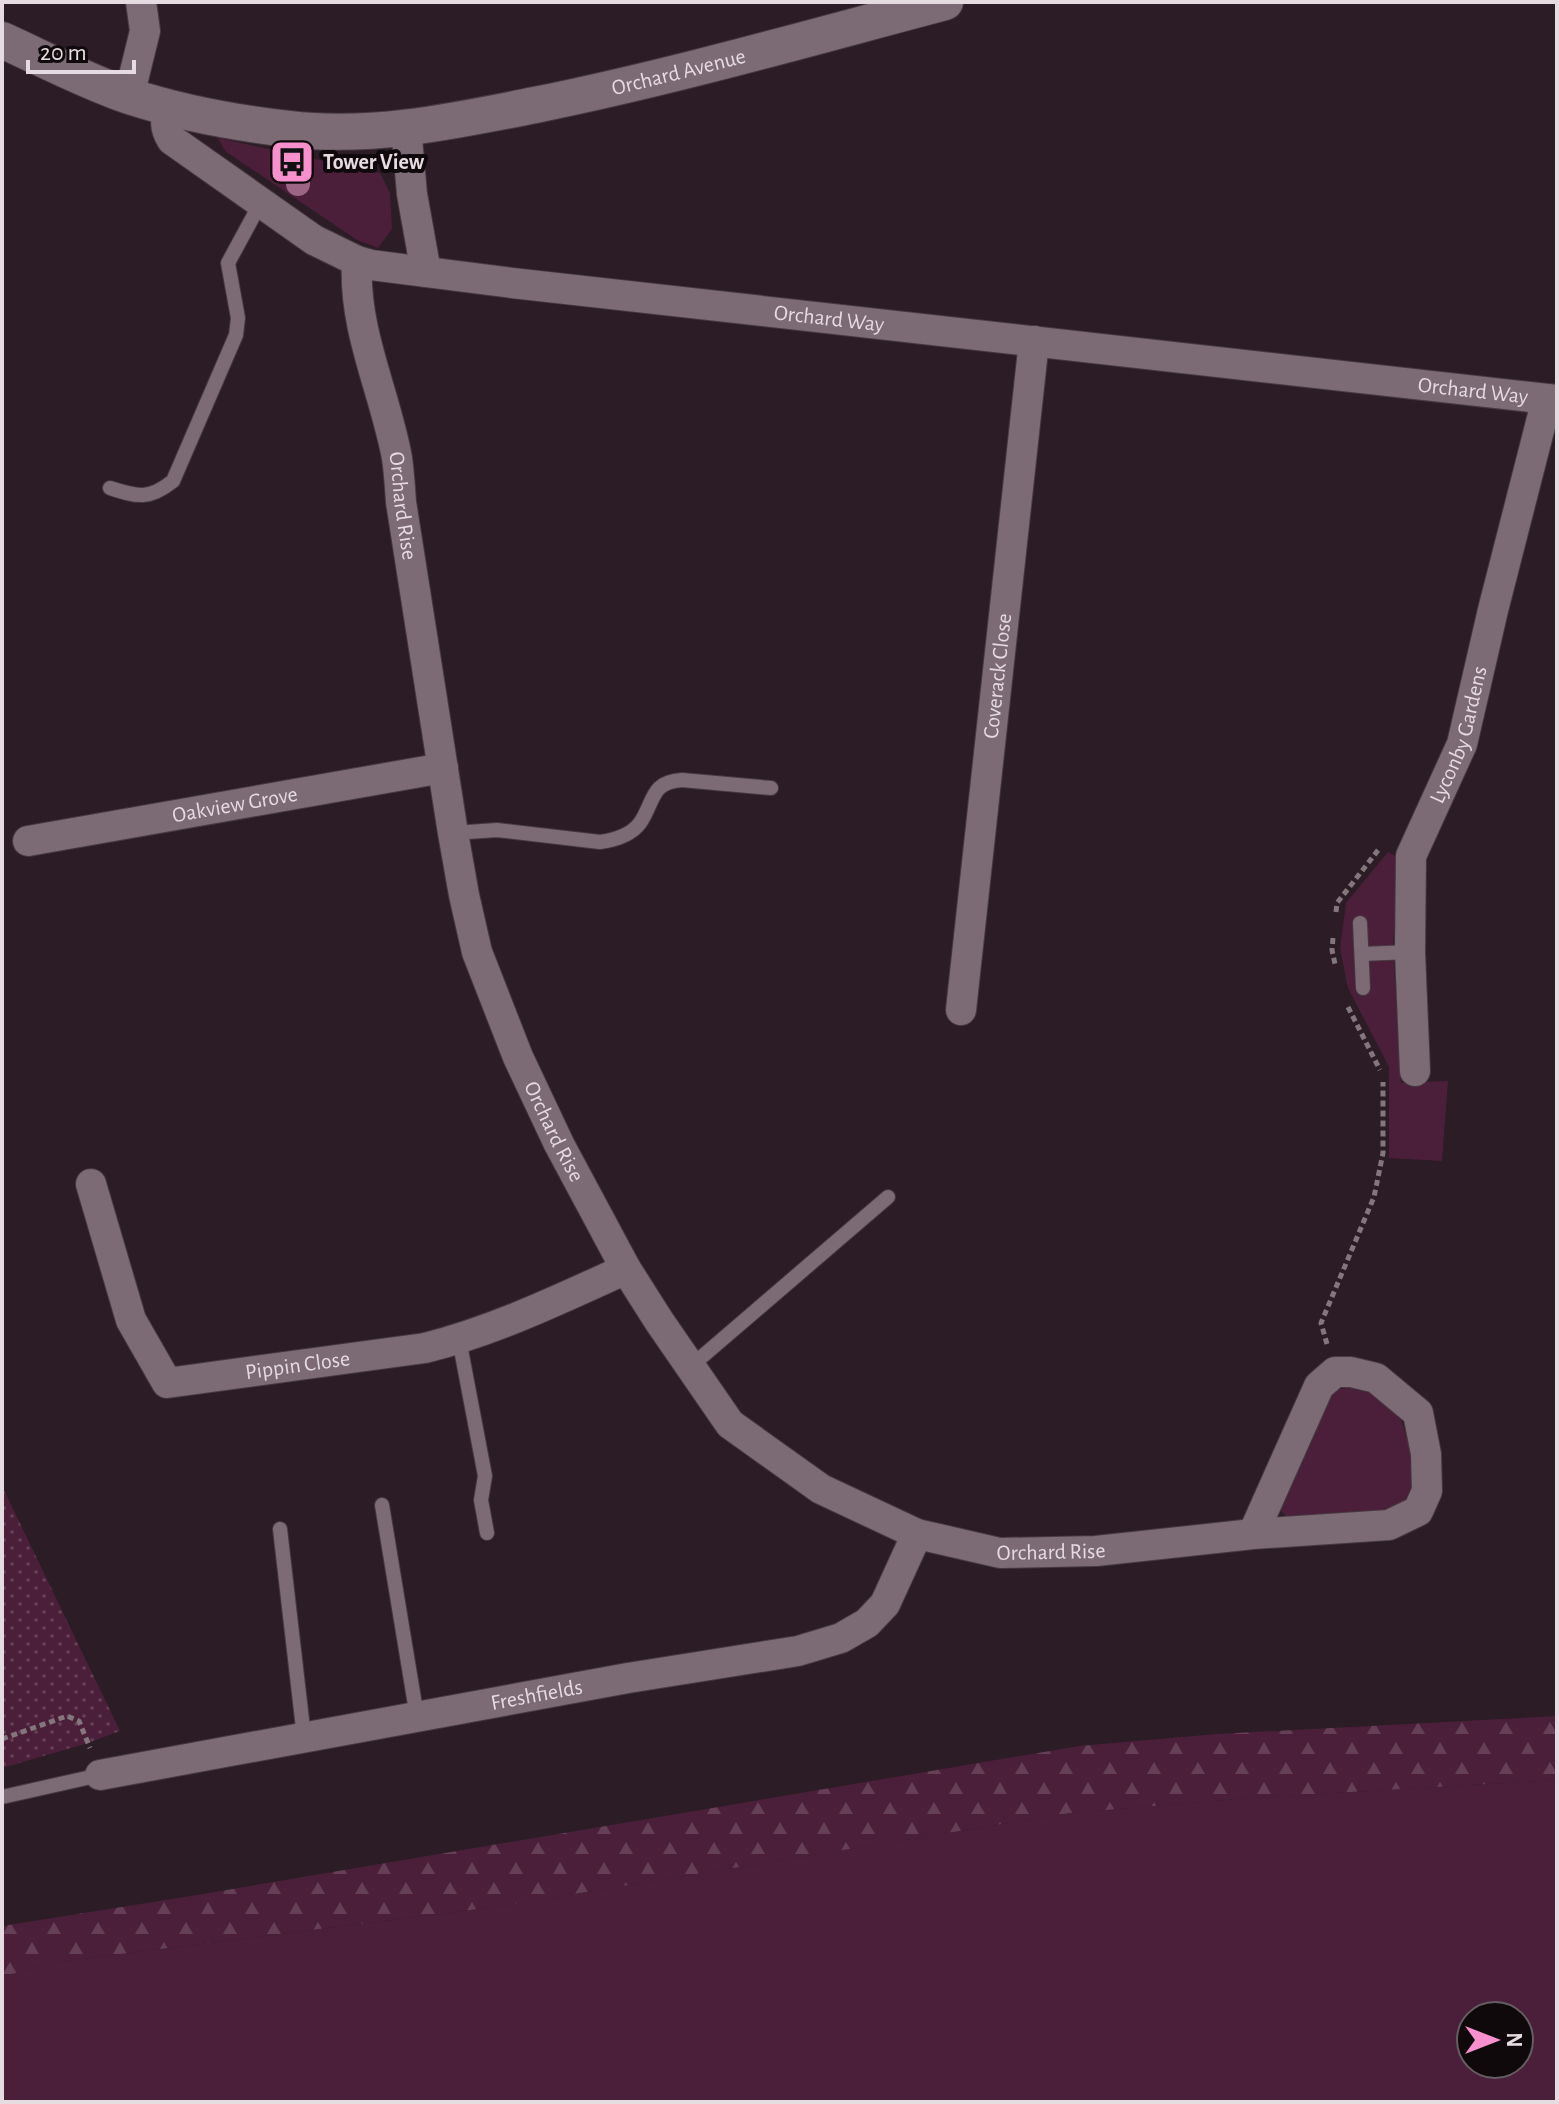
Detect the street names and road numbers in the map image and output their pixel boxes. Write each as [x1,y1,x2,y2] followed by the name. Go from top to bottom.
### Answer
[609,45,748,99] street label: Orchard Avenue
[773,301,886,336] street label: Orchard Way
[1417,373,1530,408] street label: Orchard Way
[385,450,421,561] street label: Orchard Rise
[980,612,1015,740] street label: Coverack Close
[1426,664,1491,807] street label: Lyconby Gardens
[170,783,299,826] street label: Oakview Grove
[520,1078,588,1185] street label: Orchard Rise
[244,1347,351,1383] street label: Pippin Close
[996,1539,1107,1564] street label: Orchard Rise
[489,1676,584,1714] street label: Freshfields

